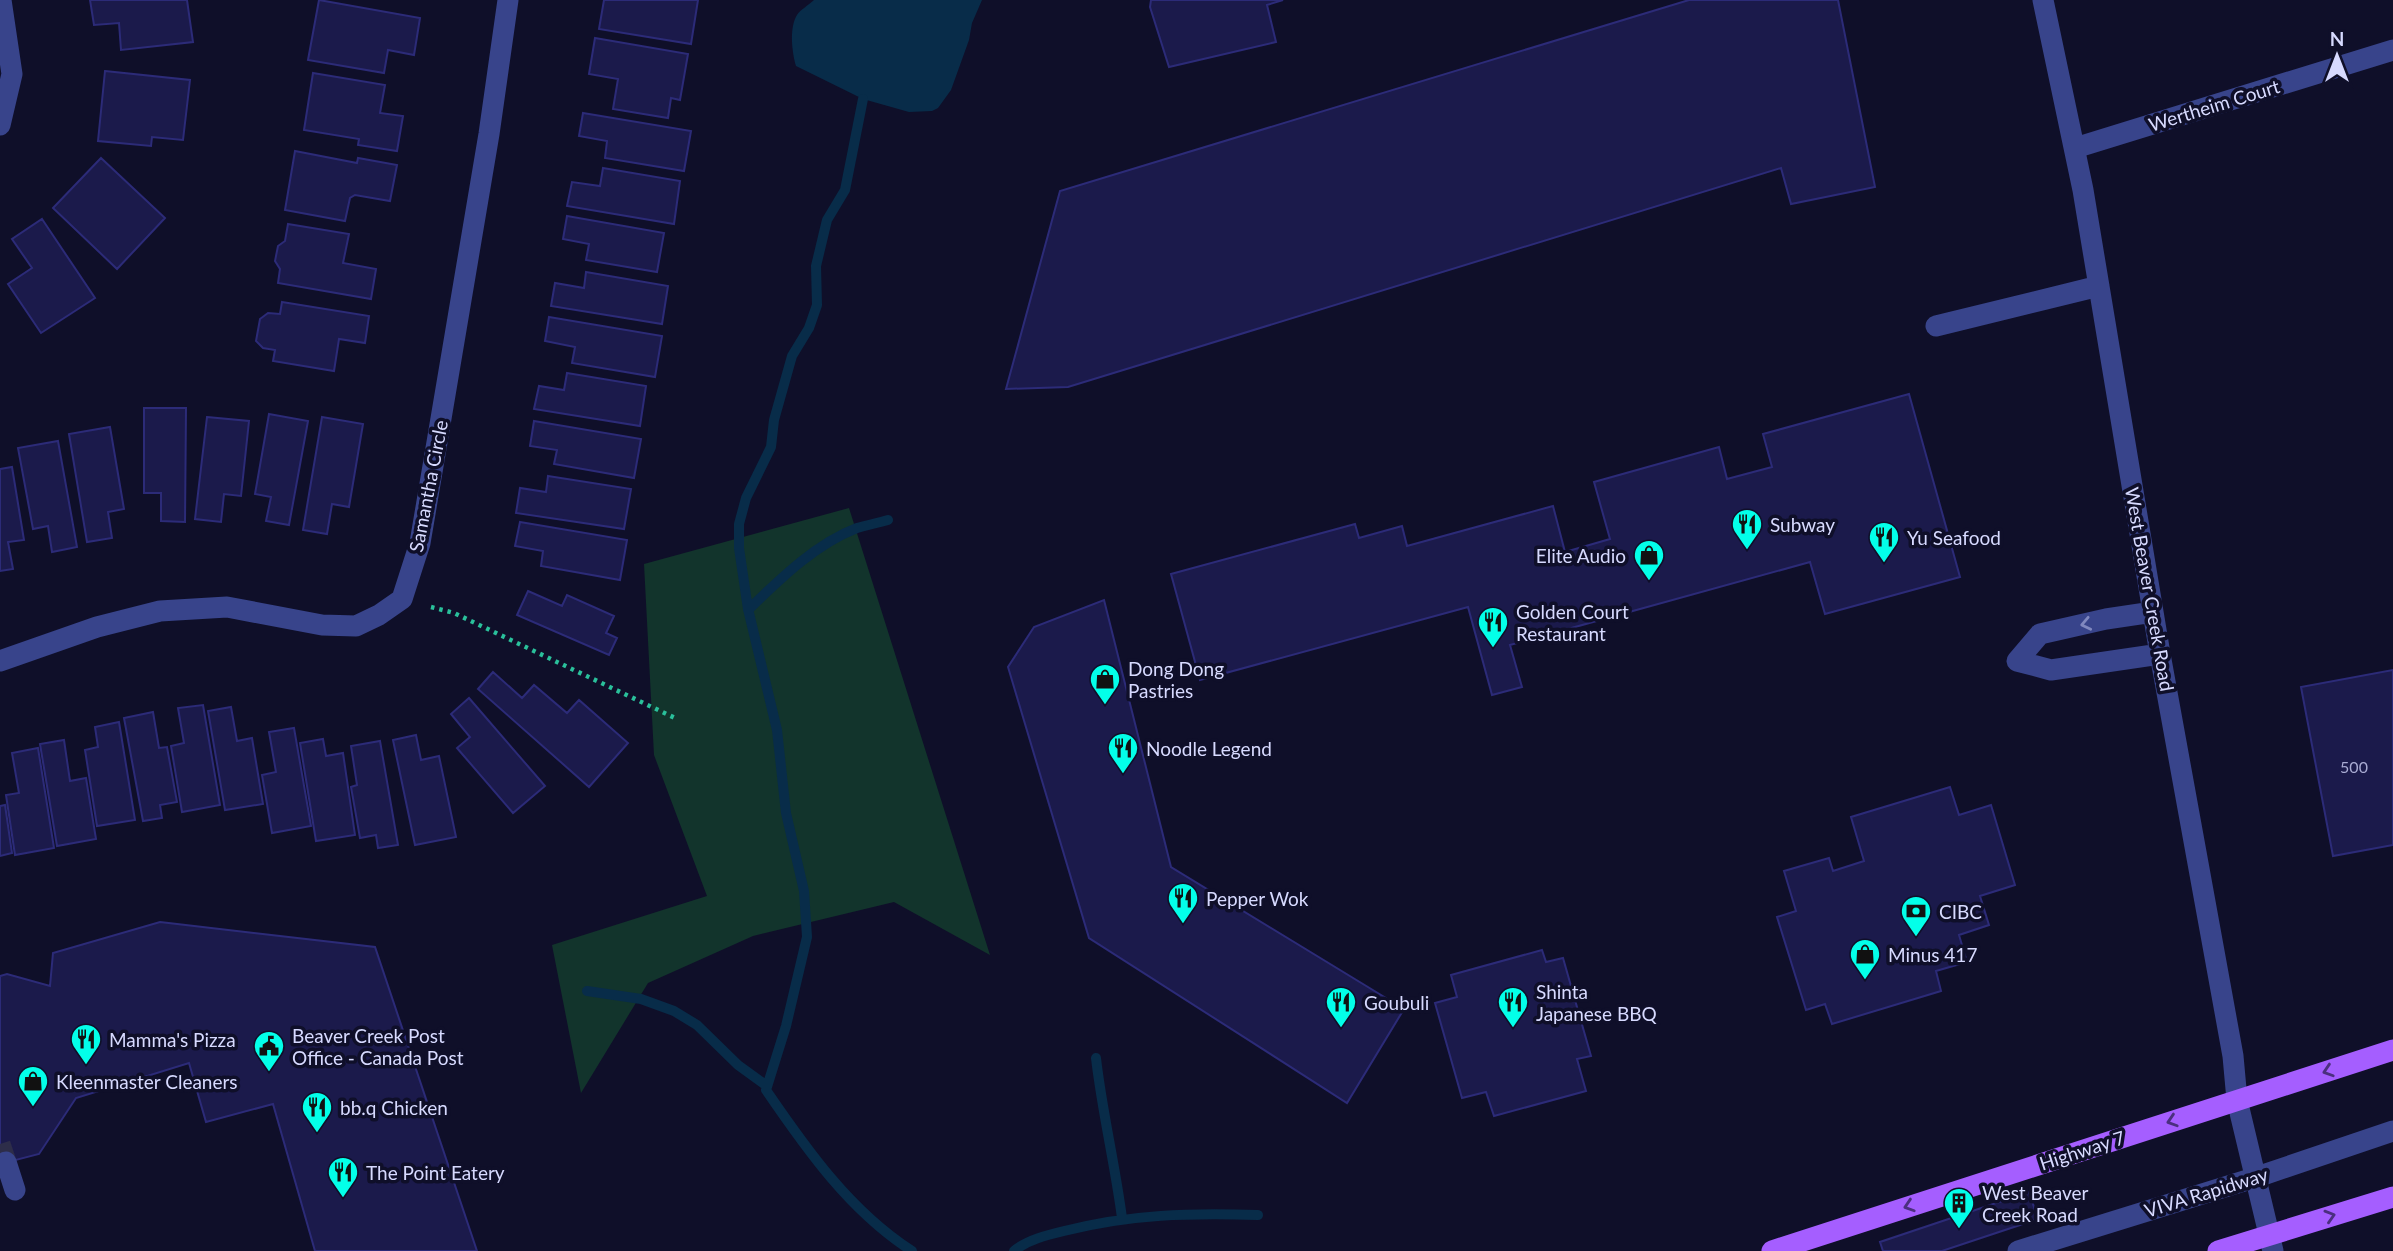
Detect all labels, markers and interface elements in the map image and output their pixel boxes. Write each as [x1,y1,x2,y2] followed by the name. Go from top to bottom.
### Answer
[2302,21,2372,91] north arrow
[2330,27,2344,50] text: N
[2146,74,2282,136] street label: Wertheim Court
[404,418,452,554] street label: Samantha Circle
[2121,485,2179,693] street label: West Beaver Creek Road
[1730,507,1764,551] restaurant icon: Subway
[1770,513,1835,536] place label: Subway
[1867,520,1901,564] restaurant icon: Yu Seafood
[1907,526,2001,549] place label: Yu Seafood
[1632,538,1666,582] shop icon: Elite Audio
[1536,544,1626,567] place label: Elite Audio
[1516,600,1629,645] place label: Golden Court Restaurant
[1476,605,1510,649] restaurant icon: Golden Court Restaurant
[2080,615,2092,630] one-way arrow
[1128,657,1224,702] place label: Dong Dong Pastries
[1088,662,1122,706] shop icon: Dong Dong Pastries
[1106,731,1140,775] restaurant icon: Noodle Legend
[1146,737,1272,760] place label: Noodle Legend
[2340,757,2368,776] house number: 500
[1166,881,1200,925] restaurant icon: Pepper Wok
[1206,887,1309,910] place label: Pepper Wok
[1899,894,1933,938] bank icon: CIBC
[1939,900,1982,923] place label: CIBC
[1848,937,1882,981] shop icon: Minus 417
[1888,943,1977,966] place label: Minus 417
[1536,980,1657,1025] place label: Shinta Japanese BBQ
[1324,985,1358,1029] restaurant icon: Goubuli
[1496,985,1530,1029] restaurant icon: Shinta Japanese BBQ
[1364,991,1429,1014] place label: Goubuli
[69,1022,103,1066] restaurant icon: Mamma's Pizza
[292,1024,464,1069] place label: Beaver Creek Post Office - Canada Post
[109,1028,236,1051] place label: Mamma's Pizza
[252,1029,286,1073] public building icon: Beaver Creek Post Office - Canada Post
[2322,1062,2334,1077] one-way arrow
[16,1064,50,1108] shop icon: Kleenmaster Cleaners
[56,1070,238,1093] place label: Kleenmaster Cleaners
[300,1090,334,1134] restaurant icon: bb.q Chicken
[340,1096,448,1119] place label: bb.q Chicken
[2166,1113,2178,1127] one-way arrow
[2036,1125,2128,1175] street label: Highway 7
[326,1155,360,1199] restaurant icon: The Point Eatery
[366,1161,505,1184] place label: The Point Eatery
[2141,1162,2271,1222] street label: VIVA Rapidway
[1982,1181,2089,1226] place label: West Beaver Creek Road
[1942,1186,1976,1230] building icon: West Beaver Creek Road
[1903,1198,1915,1213] one-way arrow
[2324,1210,2336,1224] one-way arrow

